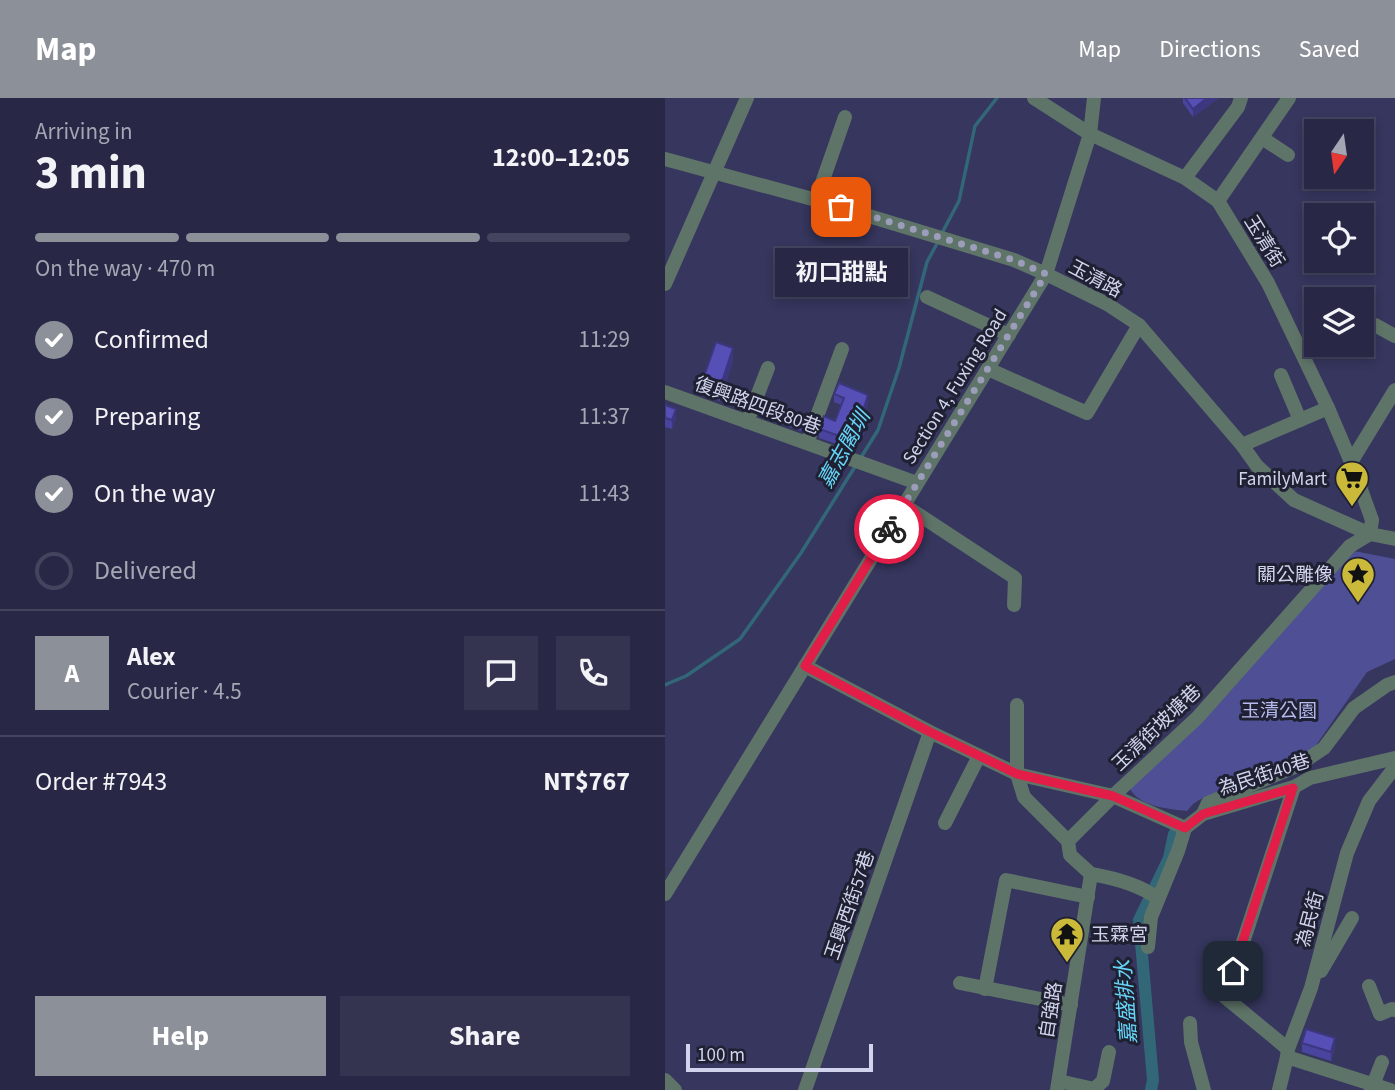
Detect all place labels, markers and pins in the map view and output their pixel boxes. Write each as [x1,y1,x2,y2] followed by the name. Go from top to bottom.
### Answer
[811,177,871,237] pin
[775,249,907,298] callout: 初口甜點
[1333,459,1371,508] supermarket icon: FamilyMart
[1238,466,1328,493] place label: FamilyMart
[1339,555,1377,604] place icon: 關公雕像
[1257,562,1333,589] place label: 關公雕像
[1048,915,1086,964] temple icon: 玉霖宮
[1091,922,1148,949] place label: 玉霖宮
[1203,941,1263,1001] pin

